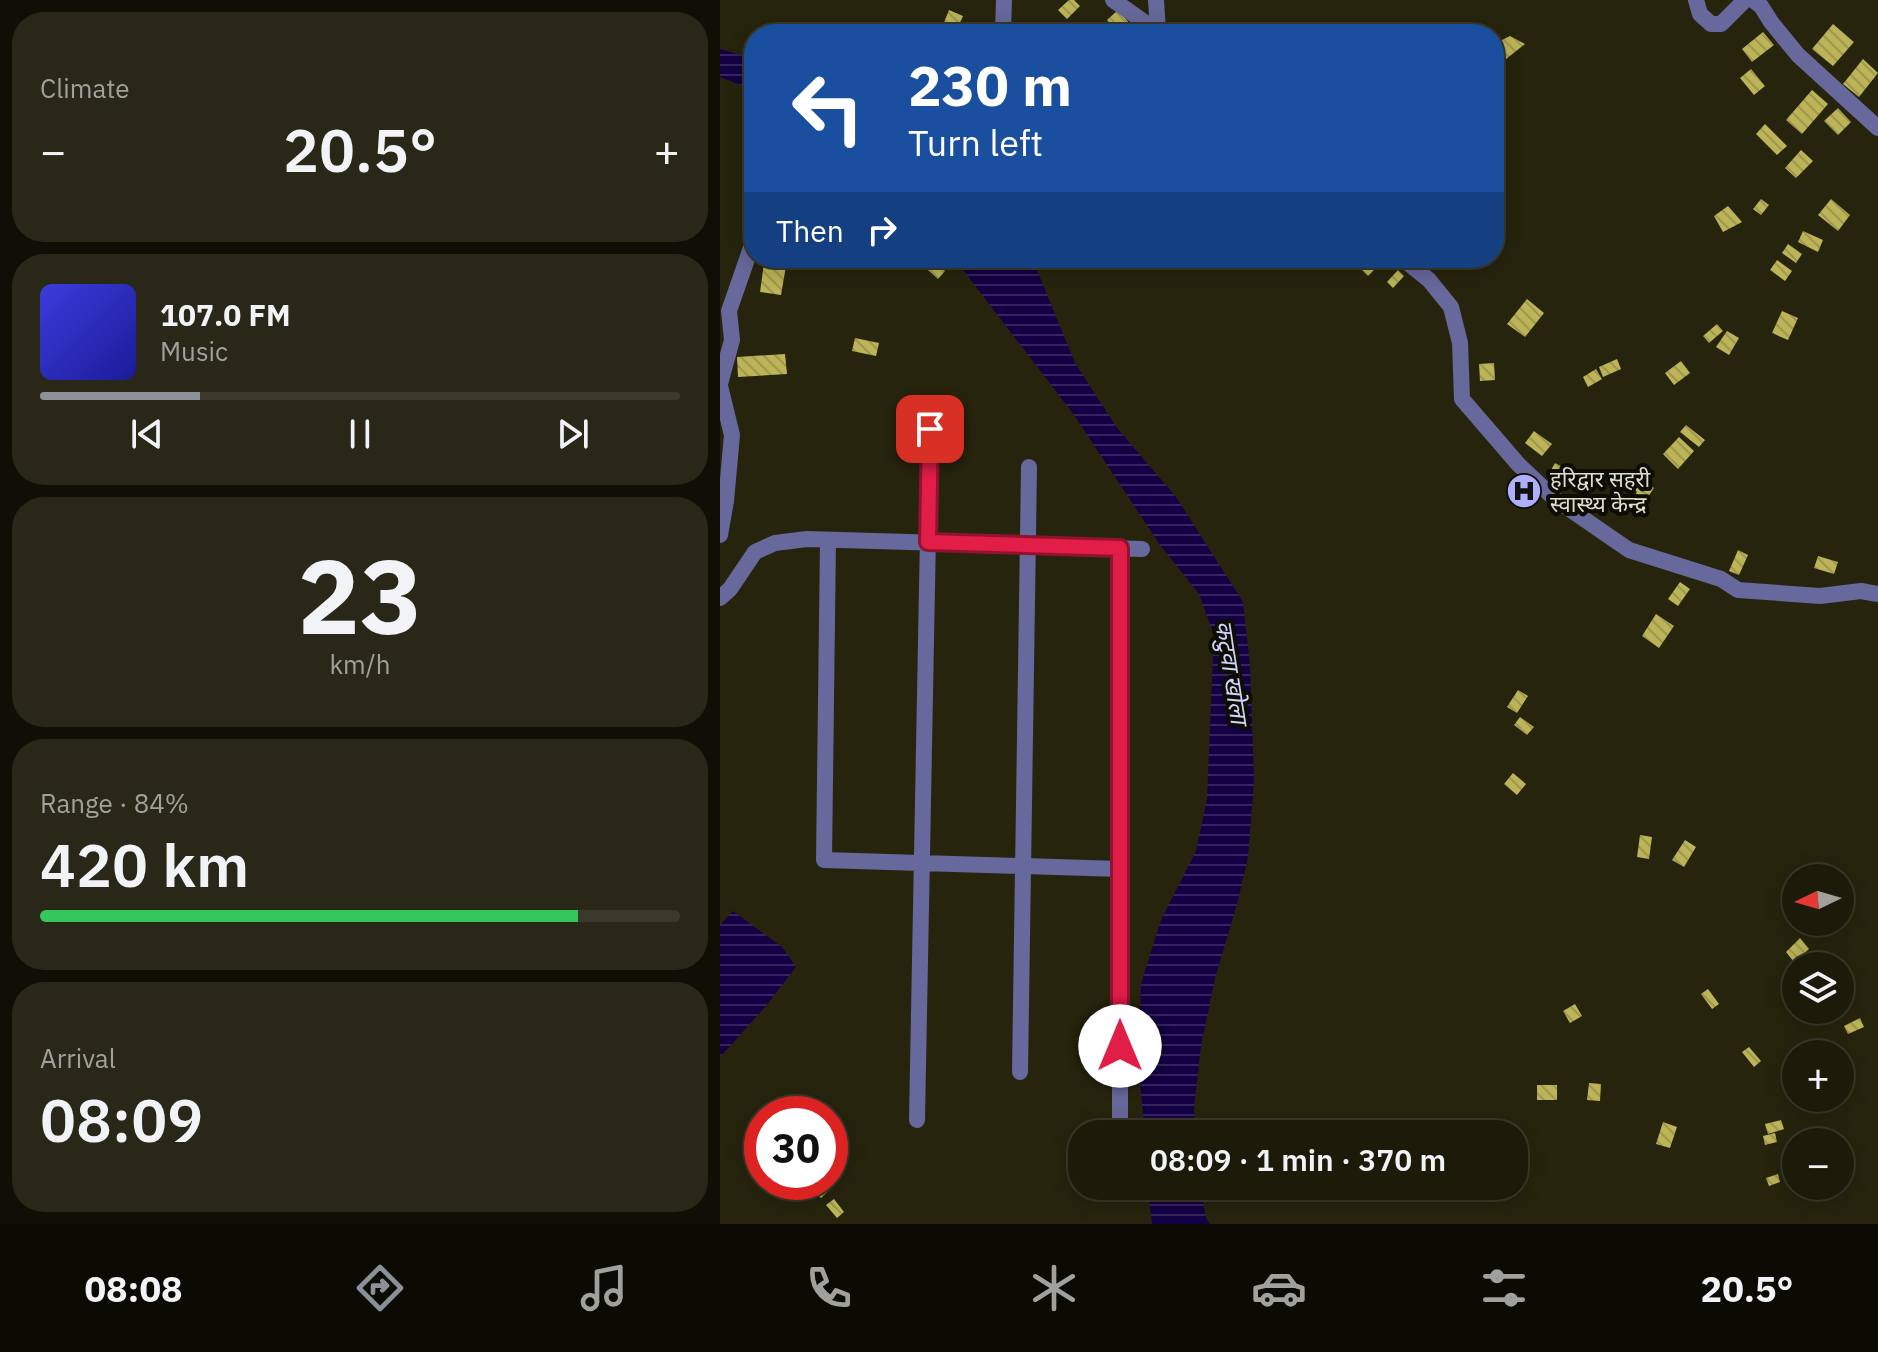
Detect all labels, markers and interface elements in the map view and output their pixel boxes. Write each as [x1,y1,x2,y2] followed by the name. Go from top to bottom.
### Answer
[908,49,1072,121] text: 230 m
[776,56,880,160] icon: left
[40,71,130,105] text: Climate
[283,110,437,189] text: 20.5°
[908,119,1043,166] text: Turn left
[40,122,66,179] text: −
[654,122,680,179] text: +
[860,208,904,252] icon: right
[776,211,844,250] text: Then
[160,295,291,334] text: 107.0 FM
[160,334,228,368] text: Music
[896,395,964,463] pin
[908,407,952,451] icon: arrive
[125,412,169,456] icon: previous
[338,412,382,456] icon: pause
[551,412,595,456] icon: next
[1550,464,1650,518] place label: हरिद्वार सहरी स्वास्थ्य केन्द्र
[1505,472,1543,510] hospital icon: हरिद्वार सहरी स्वास्थ्य केन्द्र
[298,527,422,663] text: 23
[1208,618,1257,731] water label: कटुवा खोला
[329,647,391,681] text: km/h
[40,786,189,820] text: Range · 84%
[40,825,249,904] text: 420 km
[1782,864,1854,936] north arrow
[1782,864,1854,1200] map controls
[1782,952,1854,1024] button: layers
[1078,1004,1162,1088] position arrow
[1782,1040,1854,1112] button: +
[40,1041,116,1075] text: Arrival
[40,1080,203,1159] text: 08:09
[744,1096,848,1200] speed limit sign: 30
[1782,1128,1854,1200] button: −
[1150,1140,1446,1179] text: 08:09 · 1 min · 370 m
[352,1260,408,1316] icon: directions
[576,1260,632,1316] icon: music
[801,1260,857,1316] icon: phone
[1026,1260,1082,1316] icon: climate
[1251,1260,1307,1316] icon: car
[1476,1260,1532,1316] icon: filters
[84,1265,183,1312] text: 08:08
[1701,1265,1794,1312] text: 20.5°

